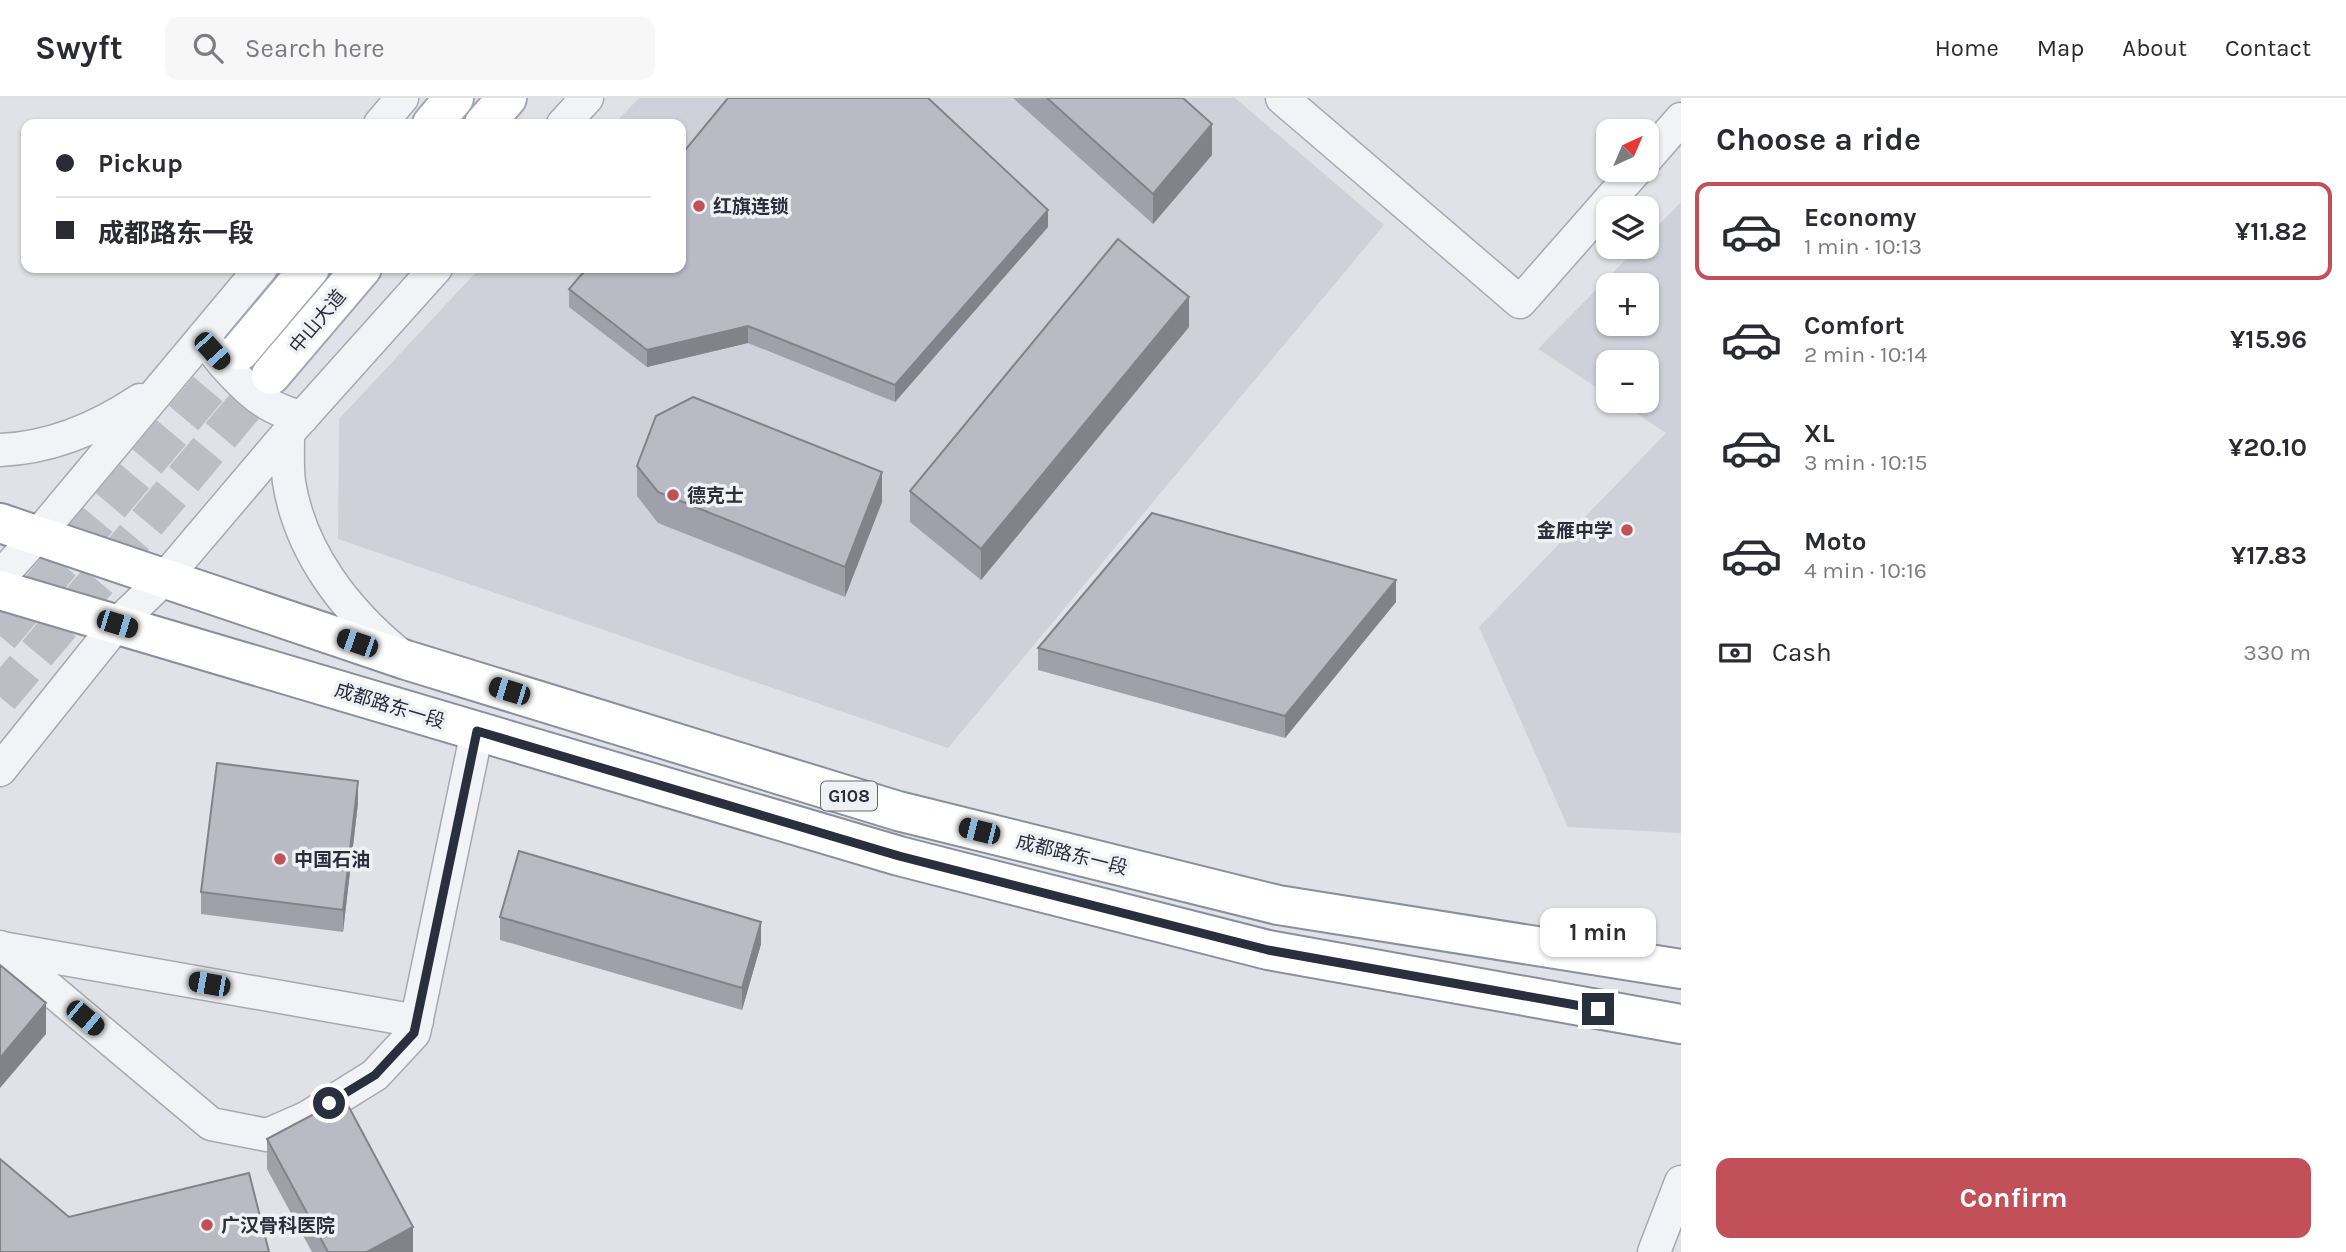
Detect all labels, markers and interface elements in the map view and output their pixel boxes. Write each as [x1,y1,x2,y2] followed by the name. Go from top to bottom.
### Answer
[165,17,655,80] search box
[35,29,123,67] text: Swyft
[189,29,227,67] icon: search
[245,33,385,64] text: Search here
[1935,34,1999,62] text: Home
[2037,34,2084,62] text: Map
[2122,34,2187,62] text: About
[2225,34,2311,62] text: Contact
[1596,119,1659,182] north arrow
[1596,119,1659,413] map controls
[1716,121,1921,158] text: Choose a ride
[98,148,183,179] text: Pickup
[713,196,789,218] place label: 红旗连锁
[1596,196,1659,259] button: layers
[691,198,707,214] marker: 红旗连锁
[1720,200,1783,263] icon: car
[1804,202,1916,233] text: Economy
[2235,216,2307,247] text: ¥11.82
[98,218,254,249] text: 成都路东一段
[1804,233,1922,260] text: 1 min · 10:13
[1596,273,1659,336] button: +
[285,285,351,358] street label: 中山大道
[1720,308,1783,371] icon: car
[1804,310,1905,341] text: Comfort
[2230,324,2307,355] text: ¥15.96
[191,328,234,374] car
[1804,341,1927,368] text: 2 min · 10:14
[1596,350,1659,413] button: −
[1720,416,1783,479] icon: car
[1804,418,1835,449] text: XL
[2228,432,2307,463] text: ¥20.10
[1804,449,1927,476] text: 3 min · 10:15
[687,485,744,507] place label: 德克士
[665,487,681,503] marker: 德克士
[1537,520,1613,542] place label: 金雁中学
[1619,522,1635,538] marker: 金雁中学
[1720,524,1783,587] icon: car
[1804,526,1866,557] text: Moto
[2231,540,2307,571] text: ¥17.83
[1804,557,1927,584] text: 4 min · 10:16
[94,608,141,640] car
[334,626,381,660] car
[1716,634,1754,672] icon: cash
[1772,637,1832,668] text: Cash
[2243,639,2311,666] text: 330 m
[486,675,533,707] car
[332,679,447,733] street label: 成都路东一段
[821,782,877,810] road number: G108
[957,816,1002,846] car
[1014,831,1130,879] street label: 成都路东一段
[294,849,370,871] place label: 中国石油
[272,851,288,867] marker: 中国石油
[1540,908,1656,956] callout: 1 min
[1569,919,1627,946] text: 1 min
[187,970,232,998] car
[1582,993,1614,1025] route end
[63,996,108,1040] car
[313,1087,345,1119] route start
[1716,1158,2311,1238] button: Confirm
[221,1215,335,1237] place label: 广汉骨科医院
[199,1217,215,1233] marker: 广汉骨科医院

